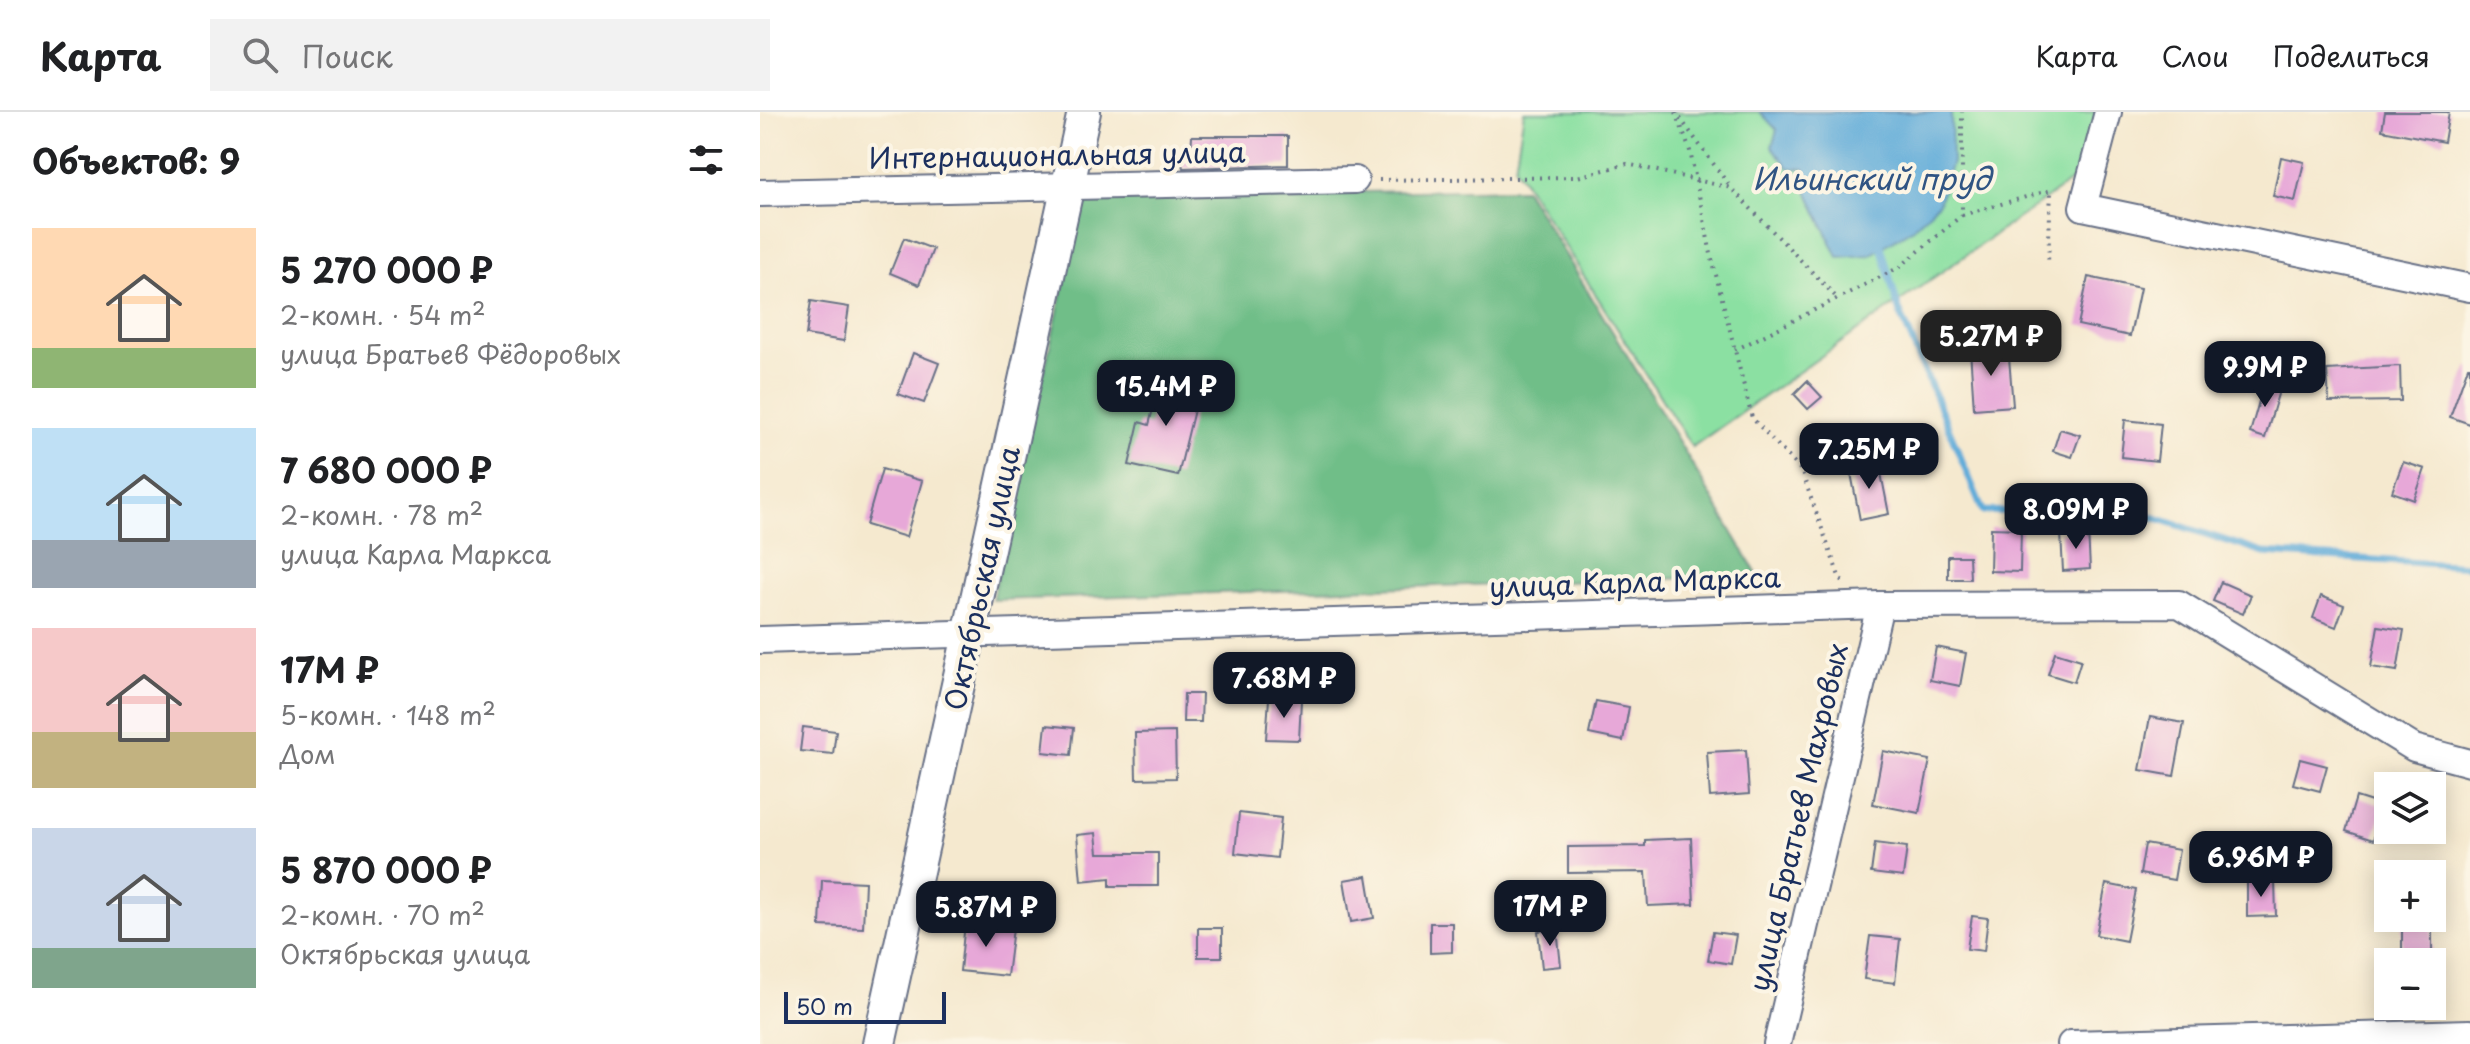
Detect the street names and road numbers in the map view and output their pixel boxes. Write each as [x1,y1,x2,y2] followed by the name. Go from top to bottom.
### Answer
[868,129,1246,179] street label: Интернациональная улица
[932,441,1030,714] street label: Октябрьская улица
[1488,554,1782,608] street label: улица Карла Маркса
[1736,639,1858,995] street label: улица Братьев Махровых

